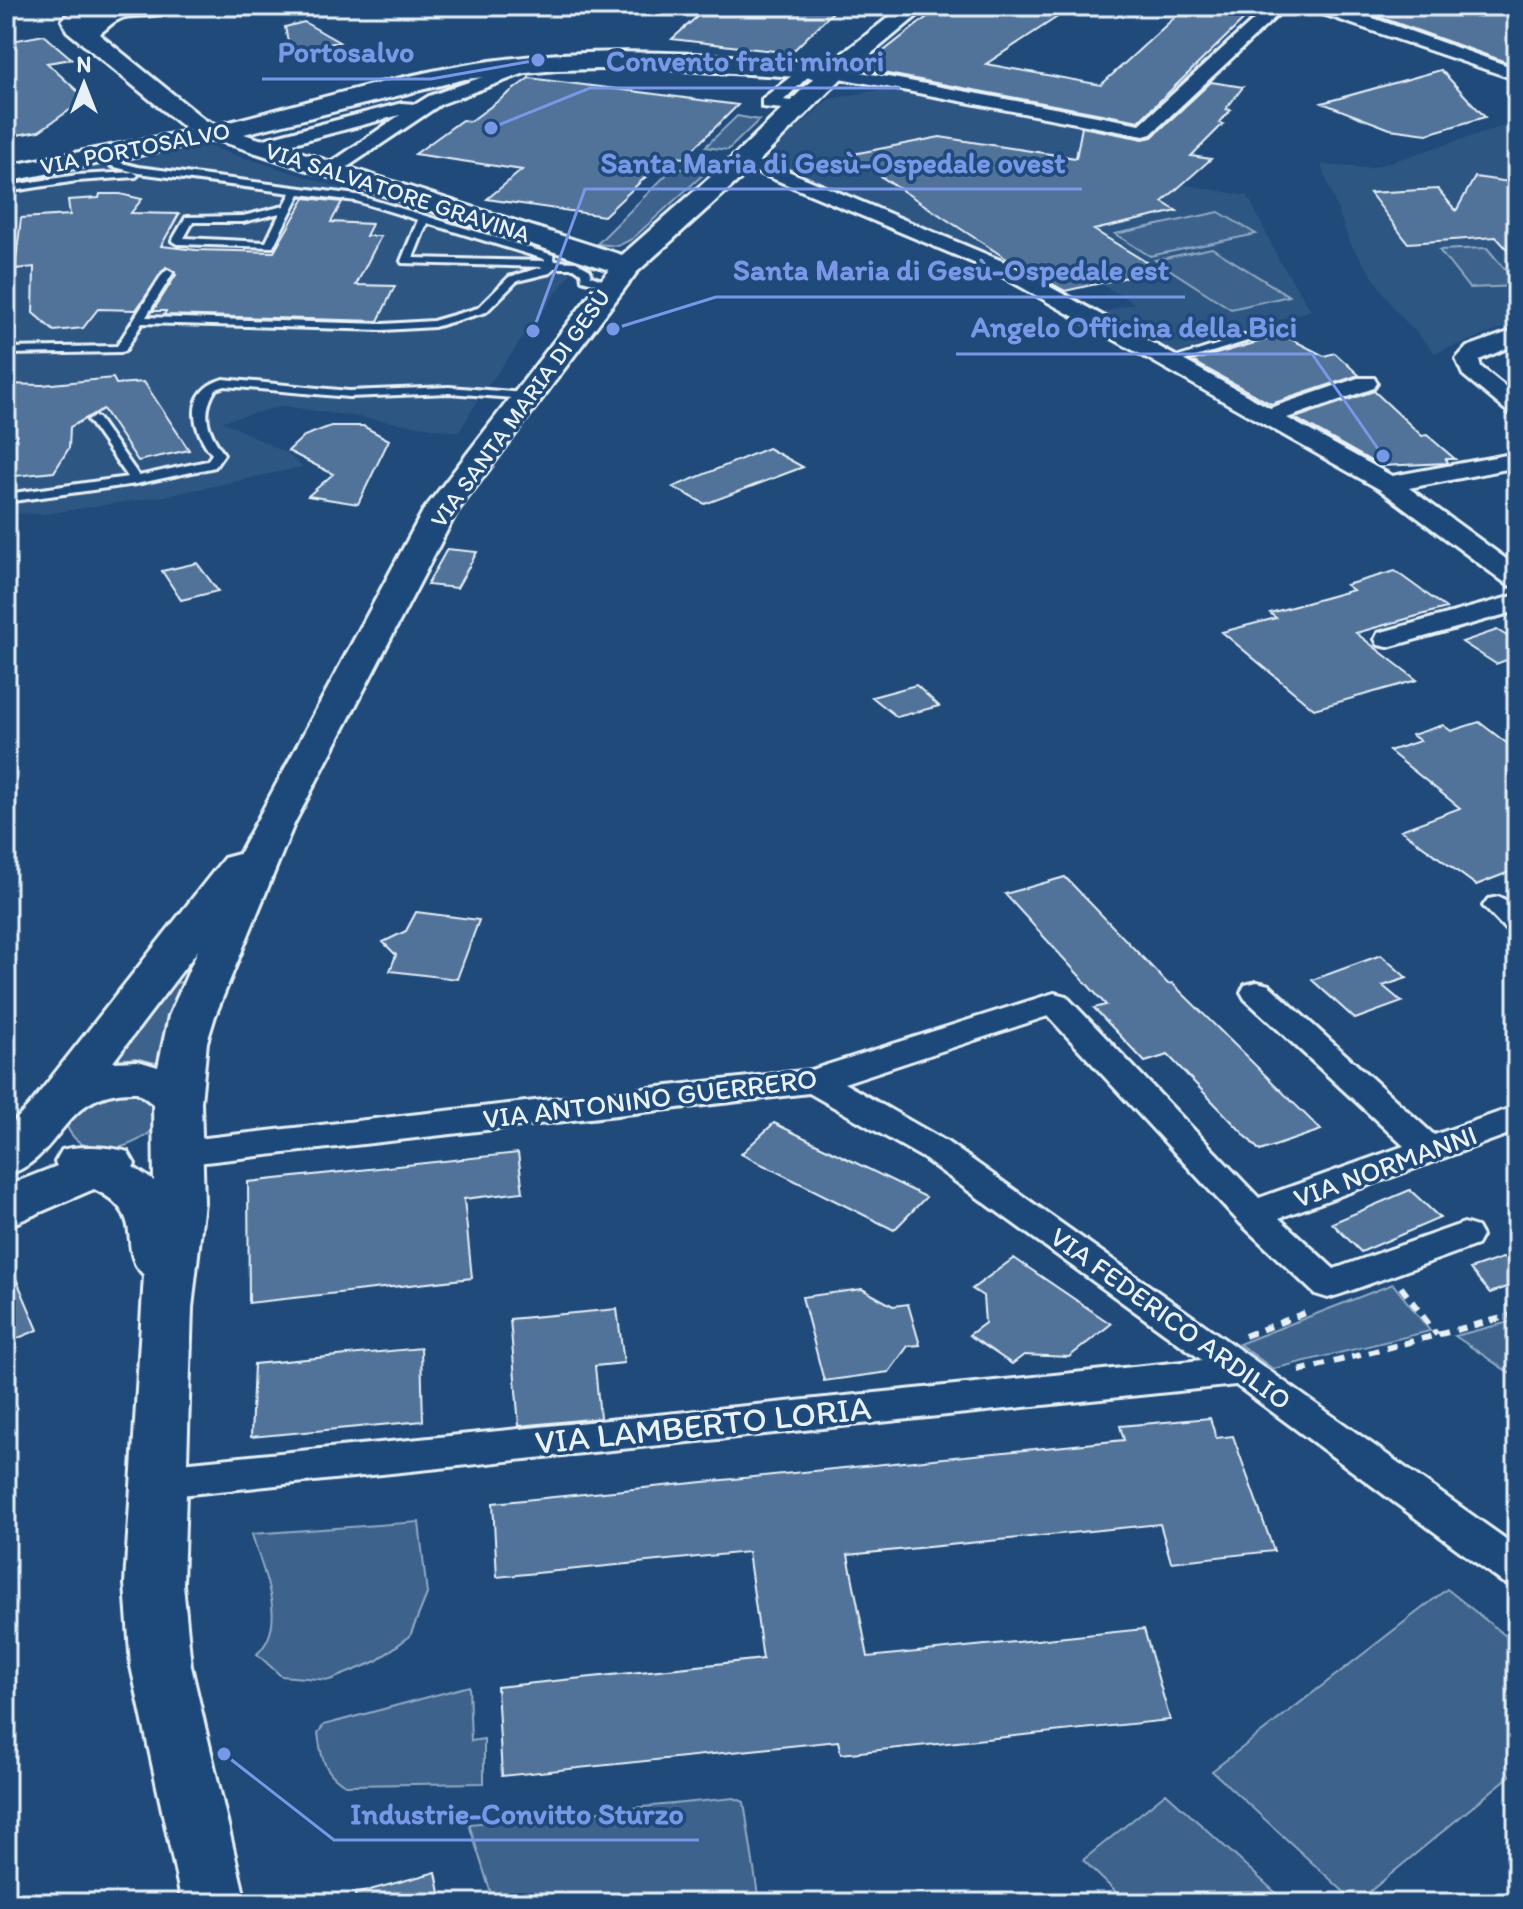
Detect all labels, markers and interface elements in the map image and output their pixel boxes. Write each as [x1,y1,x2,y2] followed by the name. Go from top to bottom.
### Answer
[262,25,431,79] callout: Portosalvo
[278,33,414,70] text: Portosalvo
[590,34,900,88] callout: Convento frati minori
[606,42,884,79] text: Convento frati minori
[44,44,124,124] north arrow
[77,51,91,78] text: N
[38,115,232,181] street label: VIA PORTOSALVO
[262,135,534,249] street label: VIA SALVATORE GRAVINA
[585,135,1082,189] callout: Santa Maria di Gesù-Ospedale ovest
[600,144,1066,181] text: Santa Maria di Gesù-Ospedale ovest
[716,243,1185,297] callout: Santa Maria di Gesù-Ospedale est
[733,251,1170,288] text: Santa Maria di Gesù-Ospedale est
[424,283,616,533] street label: VIA SANTA MARIA DI GESÙ
[956,300,1312,354] callout: Angelo Officina della Bici
[970,308,1297,345] text: Angelo Officina della Bici
[481,1061,819,1135] street label: VIA ANTONINO GUERRERO
[1289,1117,1481,1215] street label: VIA NORMANNI
[1044,1219,1298,1417] street label: VIA FEDERICO ARDILIO
[533,1387,873,1463] street label: VIA LAMBERTO LORIA
[334,1786,699,1840] callout: Industrie-Convitto Sturzo
[350,1795,684,1832] text: Industrie-Convitto Sturzo

